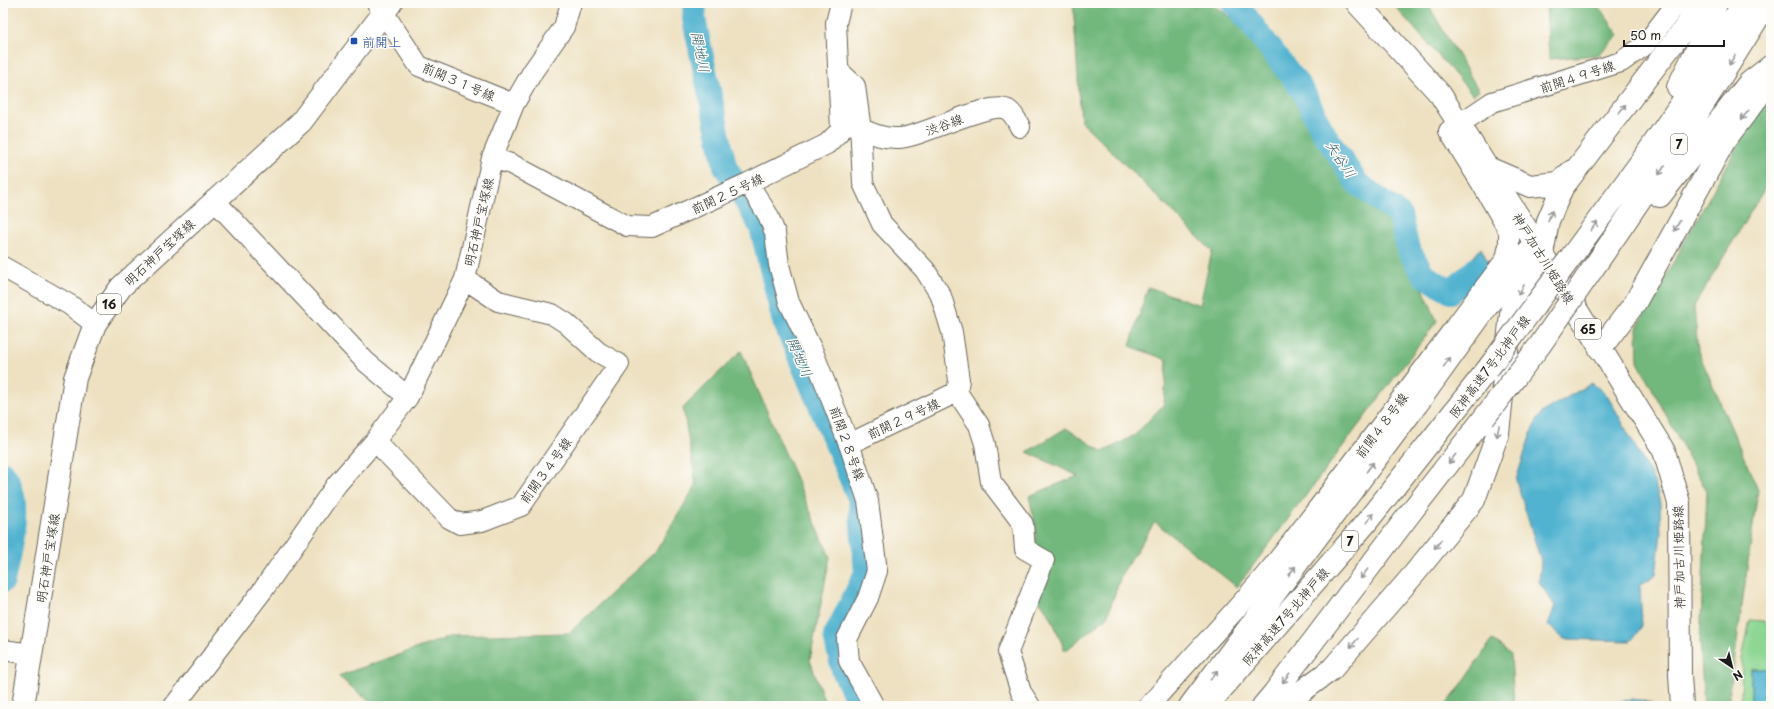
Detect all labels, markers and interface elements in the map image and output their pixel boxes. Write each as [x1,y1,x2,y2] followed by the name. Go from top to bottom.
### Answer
[1624,22,1724,48] scale bar
[1630,26,1661,44] text: 50 m
[686,29,716,75] water label: 開地川
[362,32,401,51] place label: 前開上
[349,36,359,46] marker: 前開上
[1728,54,1736,66] one-way arrow
[1537,55,1618,97] street label: 前開４９号線
[419,57,500,105] street label: 前開３１号線
[1618,103,1626,114] one-way arrow
[922,108,967,140] street label: 渋谷線
[1740,109,1749,120] one-way arrow
[1671,134,1687,154] road number: 7
[1321,136,1361,182] water label: 矢谷川
[1658,164,1666,175] one-way arrow
[688,167,767,218] street label: 前開２５号線
[459,175,498,268] street label: 明石神戸宝塚線
[1508,209,1580,308] street label: 神戸加古川姫路線
[1547,210,1554,222] one-way arrow
[119,213,199,290] street label: 明石神戸宝塚線
[1590,220,1598,231] one-way arrow
[1673,220,1681,232] one-way arrow
[1517,284,1525,296] one-way arrow
[97,294,121,314] road number: 16
[1444,310,1535,421] street label: 阪神高速7号北神戸線
[1575,319,1601,339] road number: 65
[782,334,818,380] water label: 開地川
[1443,357,1451,368] one-way arrow
[1350,387,1413,462] street label: 前開４８号線
[864,392,943,443] street label: 前開２９号線
[826,403,871,484] street label: 前開２８号線
[1493,424,1501,437] one-way arrow
[514,432,576,507] street label: 前開３４号線
[1447,454,1456,465] one-way arrow
[1365,462,1374,473] one-way arrow
[1668,504,1688,609] street label: 神戸加古川姫路線
[30,511,64,604] street label: 明石神戸宝塚線
[1365,513,1374,524] one-way arrow
[1342,531,1358,551] road number: 7
[1434,539,1443,550] one-way arrow
[1237,562,1334,669] street label: 阪神高速7号北神戸線
[1287,566,1296,577] one-way arrow
[1360,568,1368,579] one-way arrow
[1350,638,1359,649] one-way arrow
[1712,647,1752,687] north arrow
[1729,666,1746,685] text: N
[1209,670,1218,681] one-way arrow
[1282,672,1290,683] one-way arrow

